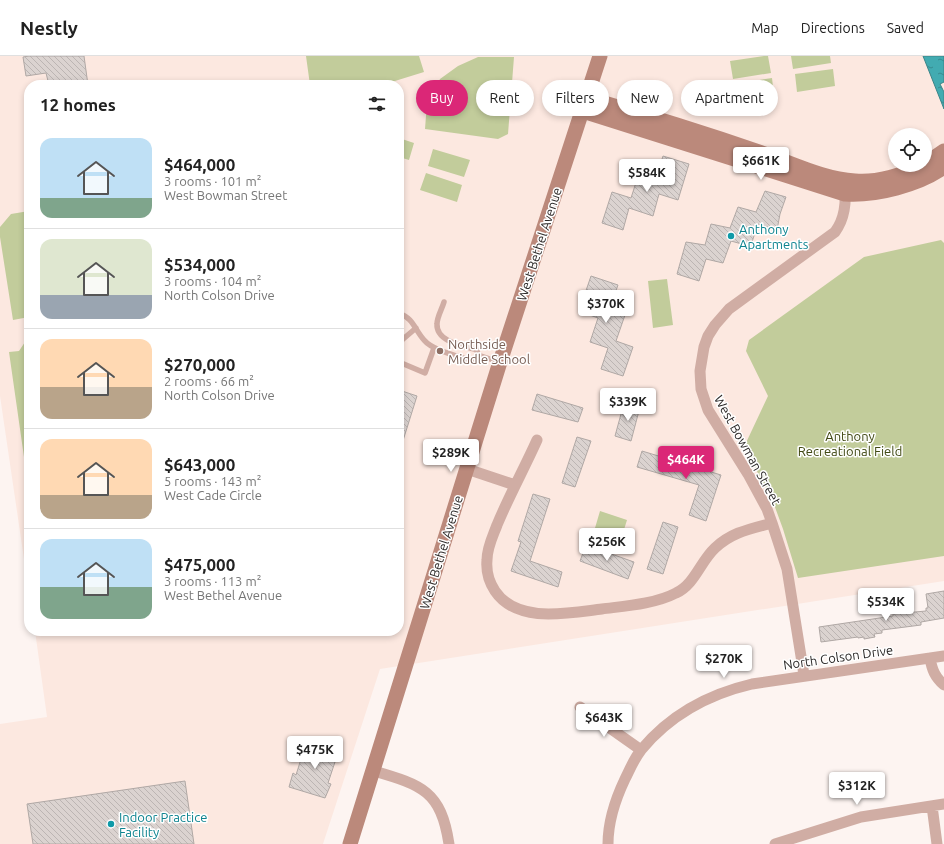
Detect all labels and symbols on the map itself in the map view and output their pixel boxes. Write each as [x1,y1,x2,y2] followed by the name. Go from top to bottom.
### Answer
[733,147,789,181] pin: $661K
[619,159,675,193] pin: $584K
[514,186,564,302] street label: West Bethel Avenue
[739,222,809,251] place label: Anthony Apartments
[726,231,736,241] marker: Anthony Apartments
[578,290,634,324] pin: $370K
[448,337,531,366] place label: Northside Middle School
[435,346,445,356] marker: Northside Middle School
[600,388,656,422] pin: $339K
[712,393,784,507] street label: West Bowman Street
[798,429,902,458] park label: Anthony Recreational Field
[423,439,479,473] pin: $289K
[658,446,714,480] pin: $464K
[417,494,465,610] street label: West Bethel Avenue
[579,528,635,562] pin: $256K
[858,588,914,622] pin: $534K
[782,642,894,672] street label: North Colson Drive
[696,645,752,679] pin: $270K
[576,704,632,738] pin: $643K
[287,736,343,770] pin: $475K
[829,772,885,806] pin: $312K
[119,810,207,839] place label: Indoor Practice Facility
[106,819,116,829] marker: Indoor Practice Facility

